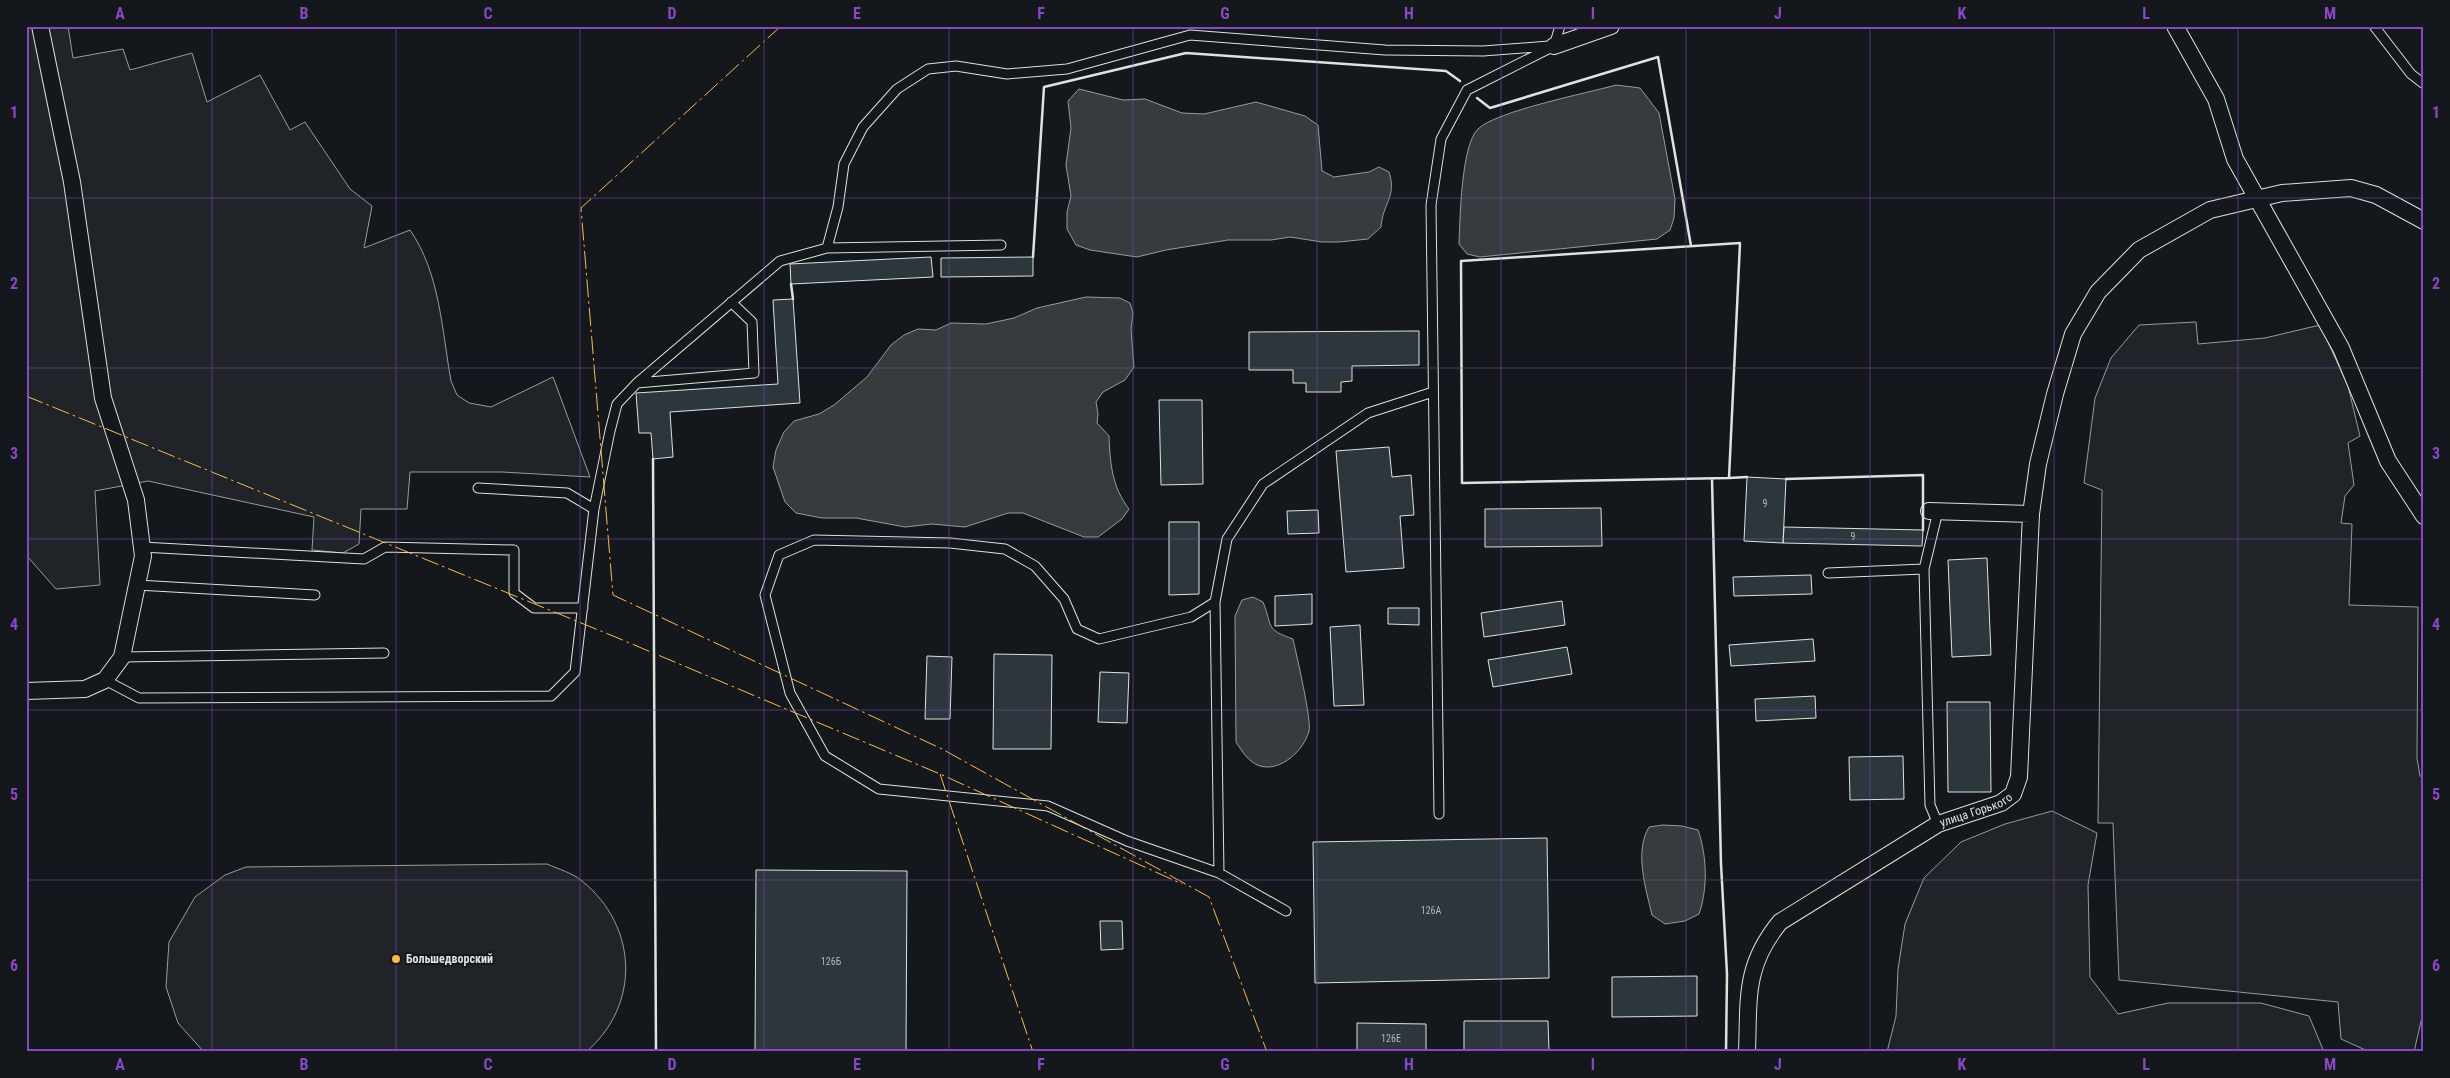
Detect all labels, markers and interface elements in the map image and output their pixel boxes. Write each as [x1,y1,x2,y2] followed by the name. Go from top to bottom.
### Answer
[115,4,125,23] text: A
[300,4,309,23] text: B
[483,4,493,23] text: C
[667,4,677,23] text: D
[853,4,861,23] text: E
[1037,4,1045,23] text: F
[1220,4,1230,23] text: G
[1404,4,1414,23] text: H
[1591,4,1595,23] text: I
[1774,4,1782,23] text: J
[1958,4,1967,23] text: K
[2142,4,2150,23] text: L
[2324,4,2336,23] text: M
[10,103,18,122] text: 1
[2432,103,2440,122] text: 1
[10,274,18,293] text: 2
[2432,274,2440,293] text: 2
[10,444,18,463] text: 3
[2432,444,2440,463] text: 3
[1763,498,1768,509] house number: 9
[1851,531,1856,542] house number: 9
[10,615,18,634] text: 4
[2432,615,2440,634] text: 4
[10,785,18,804] text: 5
[2432,785,2440,804] text: 5
[1938,790,2015,830] street label: улица Горького
[1421,905,1442,916] house number: 126А
[406,952,493,966] place label: Большедворский
[390,953,402,965] marker: Большедворский
[10,956,18,975] text: 6
[821,956,842,967] house number: 126Б
[2432,956,2440,975] text: 6
[1381,1033,1401,1044] house number: 126Е
[115,1055,125,1074] text: A
[300,1055,309,1074] text: B
[483,1055,493,1074] text: C
[667,1055,677,1074] text: D
[853,1055,861,1074] text: E
[1037,1055,1045,1074] text: F
[1220,1055,1230,1074] text: G
[1404,1055,1414,1074] text: H
[1591,1055,1595,1074] text: I
[1774,1055,1782,1074] text: J
[1958,1055,1967,1074] text: K
[2142,1055,2150,1074] text: L
[2324,1055,2336,1074] text: M

